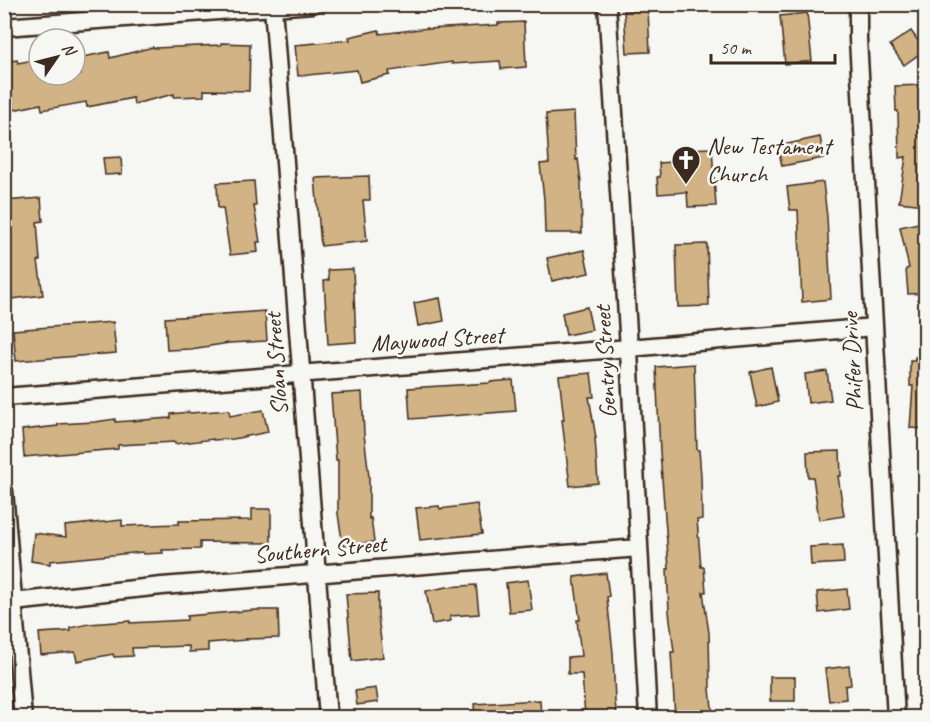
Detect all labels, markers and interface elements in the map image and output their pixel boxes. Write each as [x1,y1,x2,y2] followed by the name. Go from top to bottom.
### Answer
[27,27,87,87] north arrow
[711,27,836,65] scale bar
[720,37,753,59] text: 50 m
[57,39,81,61] text: N
[707,131,834,189] place label: New Testament Church
[670,144,702,186] church icon: New Testament Church
[587,303,623,419] street label: Gentry Street
[834,309,870,412] street label: Phifer Drive
[257,310,295,416] street label: Sloan Street
[370,319,507,359] street label: Maywood Street
[253,528,389,570] street label: Southern Street

